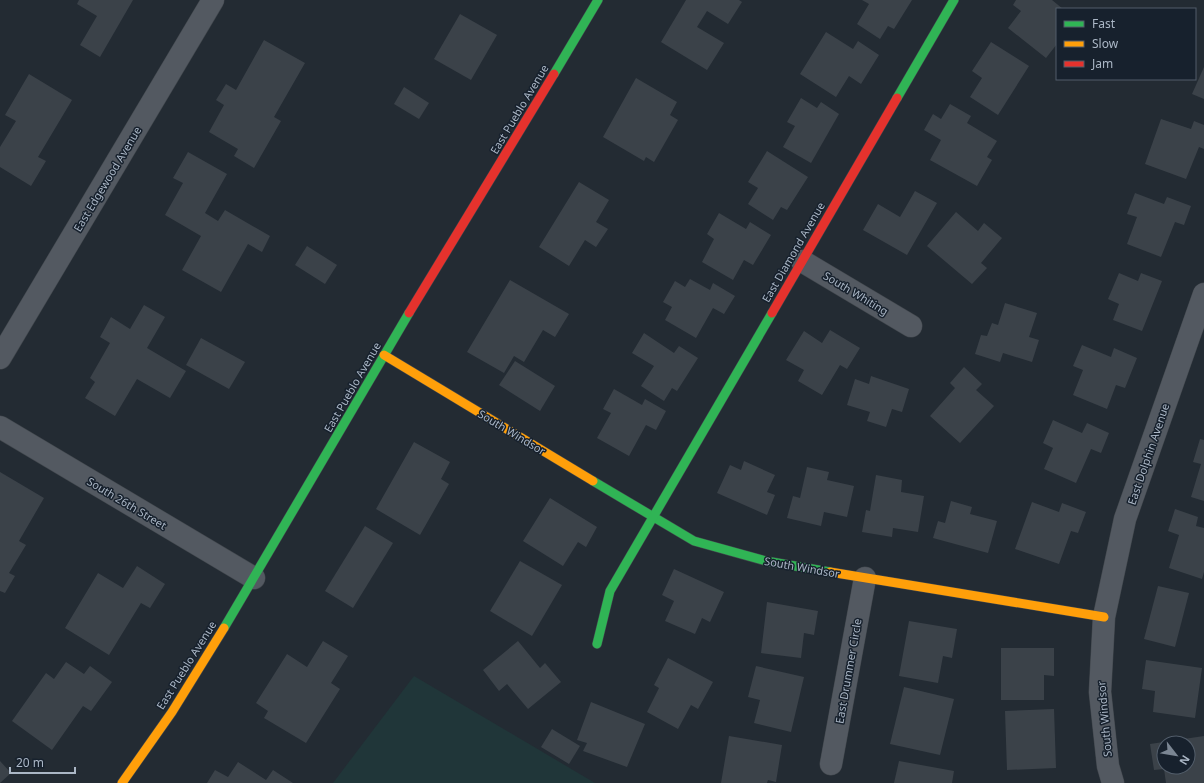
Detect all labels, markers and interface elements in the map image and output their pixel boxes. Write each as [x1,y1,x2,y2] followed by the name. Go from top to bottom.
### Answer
[1056,8,1196,80] legend
[1092,15,1116,32] text: Fast
[1092,35,1119,52] text: Slow
[1091,55,1113,72] text: Jam
[486,62,552,156] street label: East Pueblo Avenue
[70,124,144,234] street label: East Edgewood Avenue
[758,199,828,305] street label: East Diamond Avenue
[821,268,891,318] street label: South Whiting
[320,339,384,435] street label: East Pueblo Avenue
[1124,401,1172,507] street label: East Dolphin Avenue
[475,406,549,458] street label: South Windsor
[85,473,169,533] street label: South 26th Street
[763,553,841,581] street label: South Windsor
[831,617,865,725] street label: East Drummer Circle
[153,618,219,712] street label: East Pueblo Avenue
[1093,680,1115,758] street label: South Windsor
[1156,735,1196,775] north arrow
[10,749,75,775] scale bar
[1176,753,1194,768] text: N
[16,754,44,771] text: 20 m

